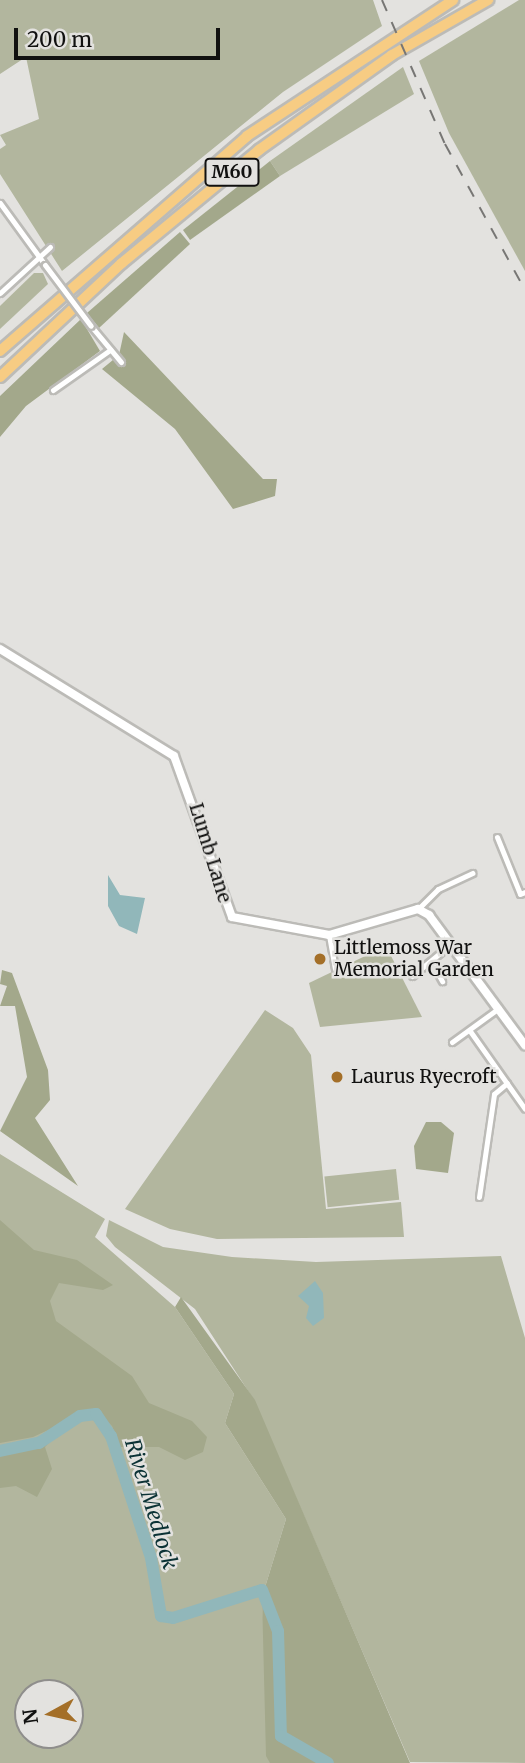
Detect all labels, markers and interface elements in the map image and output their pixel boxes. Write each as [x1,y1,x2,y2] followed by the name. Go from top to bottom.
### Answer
[18,14,224,58] scale bar
[27,26,92,53] text: 200 m
[204,158,260,187] road number: M60
[184,800,236,906] street label: Lumb Lane
[334,937,494,981] place label: Littlemoss War Memorial Garden
[312,951,328,967] marker: Littlemoss War Memorial Garden
[351,1066,497,1088] place label: Laurus Ryecroft
[329,1069,345,1085] marker: Laurus Ryecroft
[119,1436,183,1572] water label: River Medlock
[14,1679,84,1749] north arrow
[17,1708,43,1726] text: N

